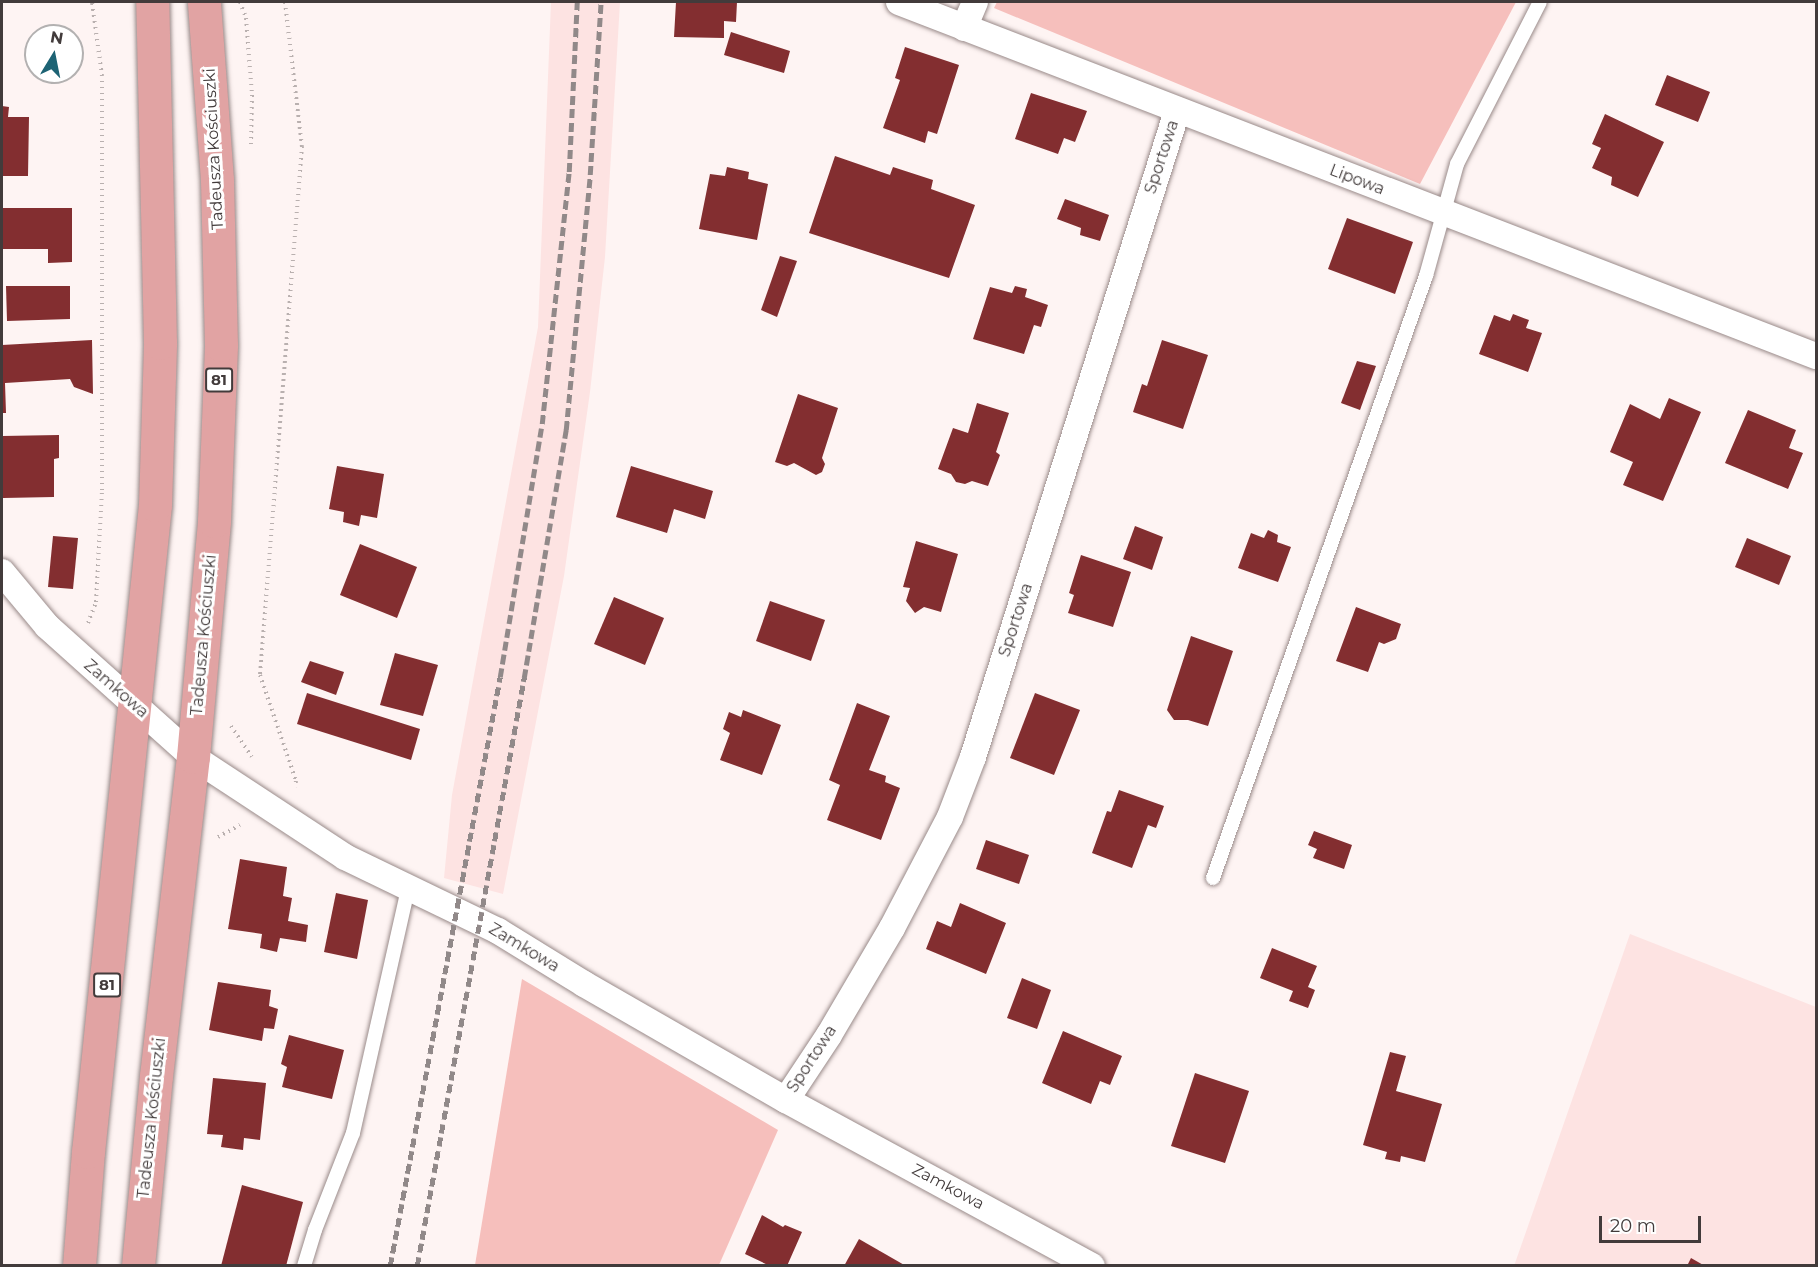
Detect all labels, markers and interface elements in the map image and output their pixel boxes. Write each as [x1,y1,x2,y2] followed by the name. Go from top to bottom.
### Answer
[24,24,84,84] north arrow
[49,27,65,48] text: N
[200,68,228,230] street label: Tadeusza Kościuszki
[1141,118,1183,196] street label: Sportowa
[1327,161,1387,199] street label: Lipowa
[204,368,234,392] road number: 81
[187,554,221,716] street label: Tadeusza Kościuszki
[995,581,1037,659] street label: Sportowa
[80,656,152,722] street label: Zamkowa
[485,919,563,977] street label: Zamkowa
[92,973,122,997] road number: 81
[783,1022,841,1096] street label: Sportowa
[134,1037,170,1199] street label: Tadeusza Kościuszki
[909,1160,987,1214] street label: Zamkowa
[1602,1204,1704,1242] scale bar
[1610,1215,1656,1237] text: 20 m

